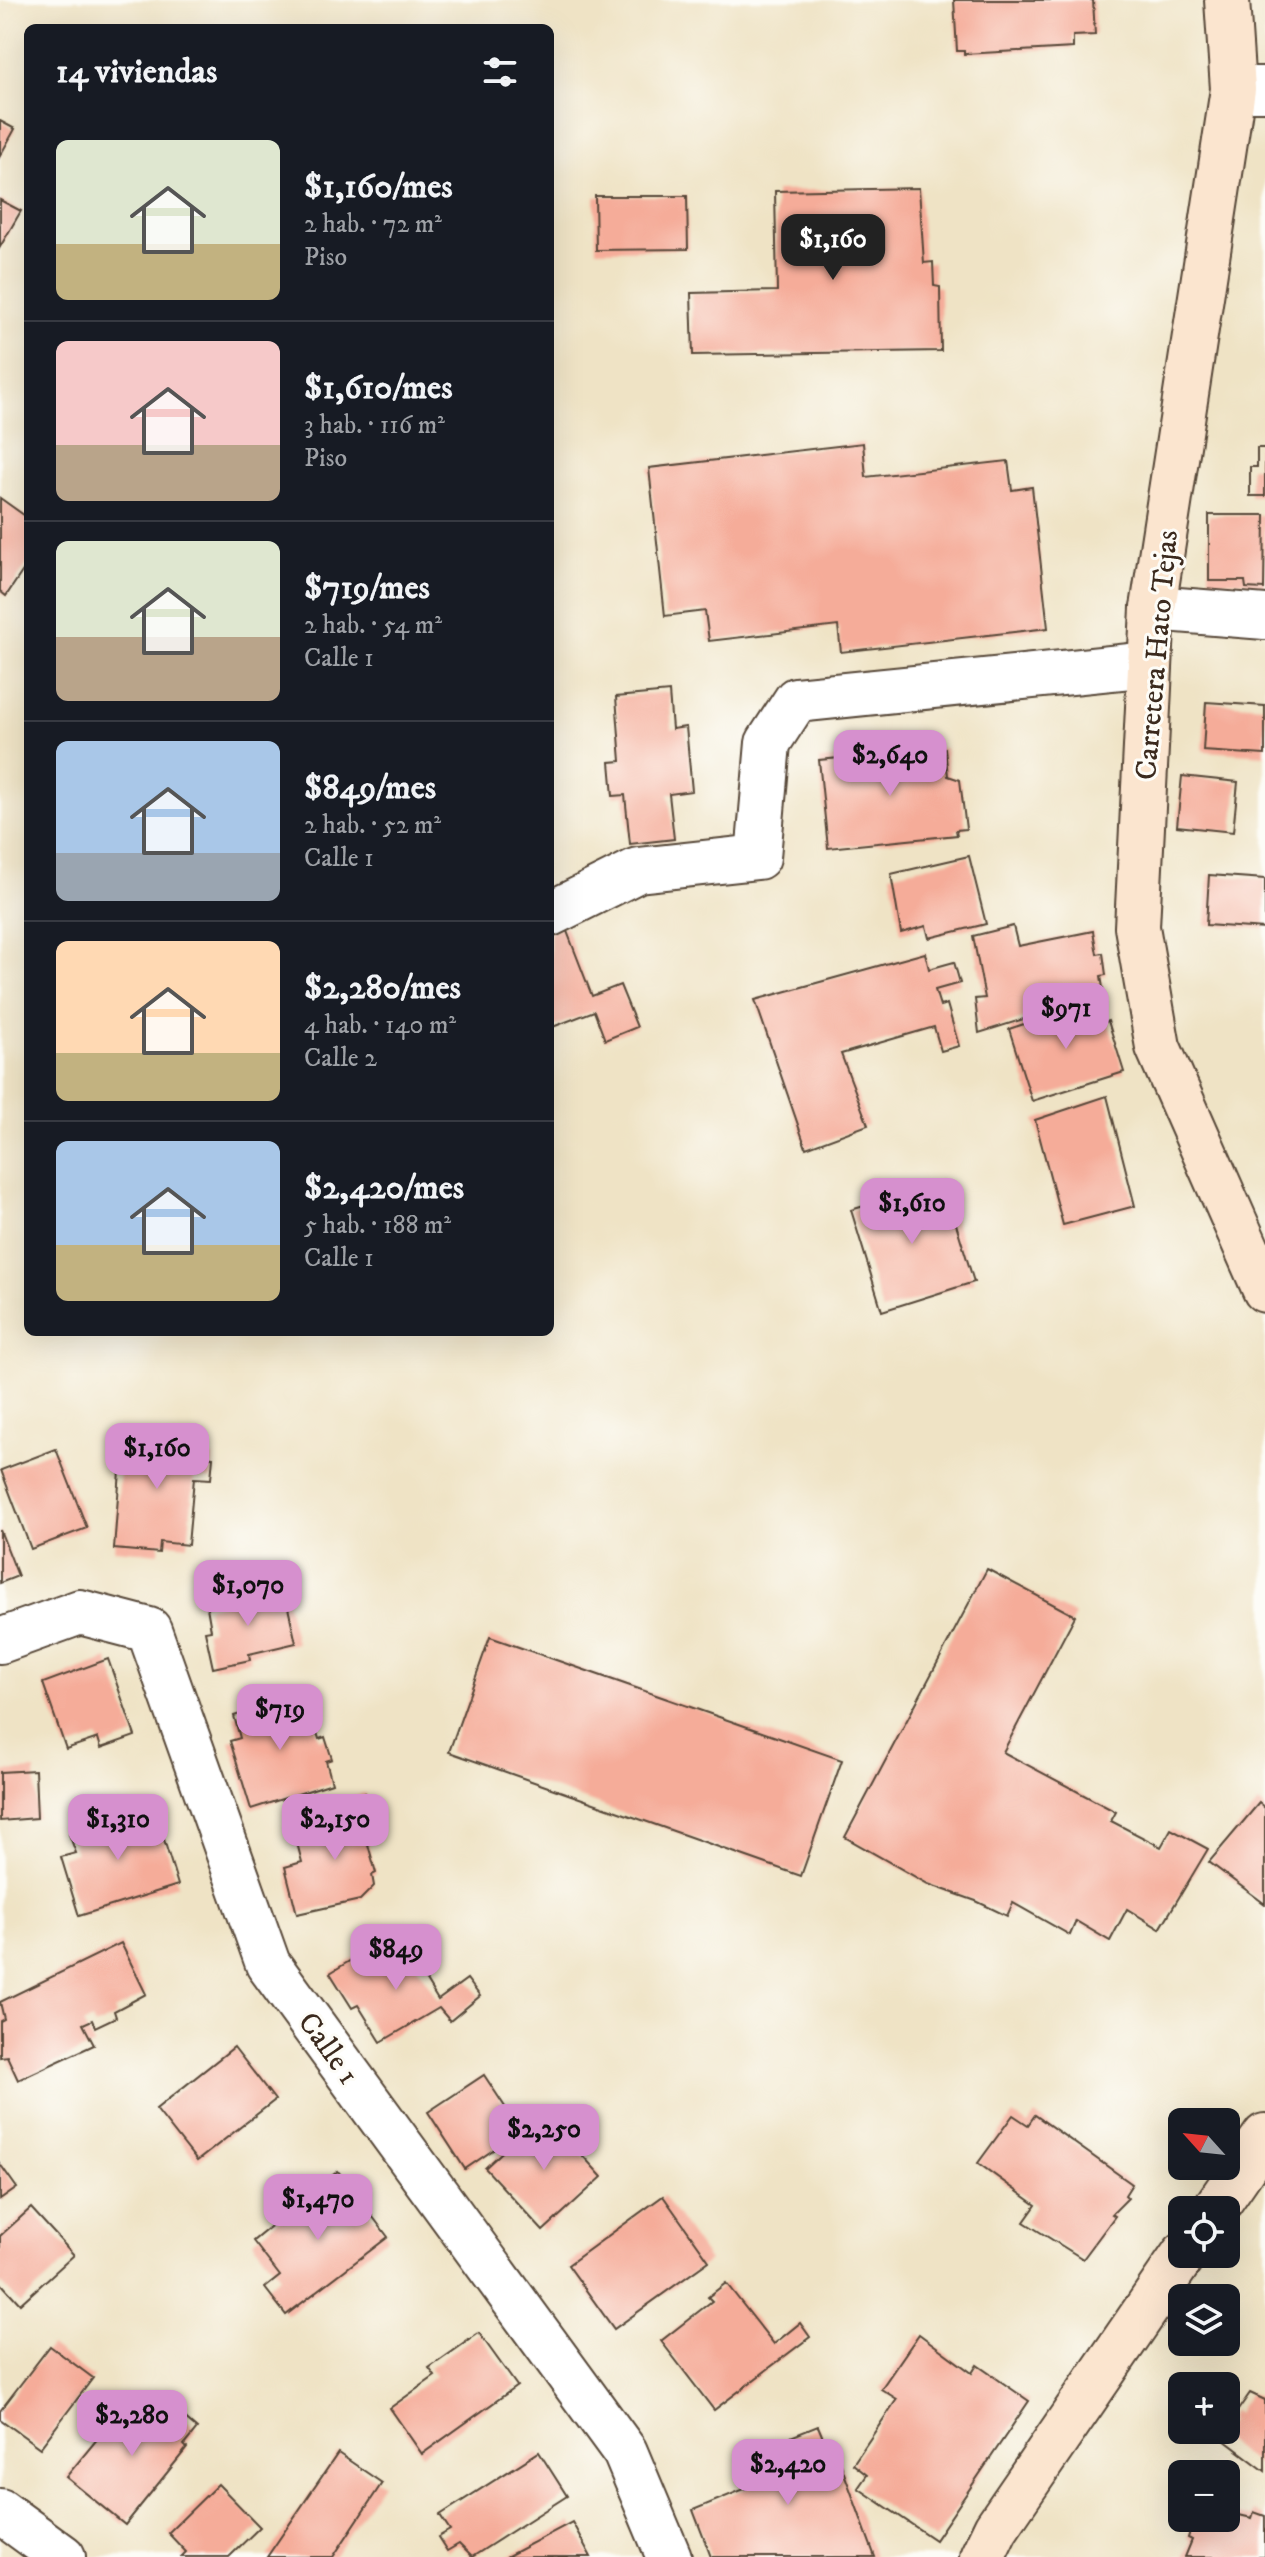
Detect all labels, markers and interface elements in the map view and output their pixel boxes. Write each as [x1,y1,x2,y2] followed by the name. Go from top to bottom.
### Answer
[478,50,522,94] icon: filters
[56,51,217,93] text: 14 viviendas
[304,166,453,208] text: $1,160/mes
[120,172,216,268] icon: home
[304,208,442,241] text: 2 hab. · 72 m²
[768,214,898,282] pin: $1,160
[799,223,867,256] text: $1,160
[304,241,347,274] text: Piso
[304,367,453,409] text: $1,610/mes
[120,373,216,469] icon: home
[304,409,445,442] text: 3 hab. · 116 m²
[304,442,347,475] text: Piso
[1128,529,1187,782] street label: Carretera Hato Tejas
[304,567,430,609] text: $719/mes
[120,573,216,669] icon: home
[304,609,442,642] text: 2 hab. · 54 m²
[304,642,374,675] text: Calle 1
[825,730,955,798] pin: $2,640
[852,739,928,772] text: $2,640
[304,767,436,809] text: $849/mes
[120,773,216,869] icon: home
[304,809,441,842] text: 2 hab. · 52 m²
[304,842,374,875] text: Calle 1
[304,967,461,1009] text: $2,280/mes
[120,973,216,1069] icon: home
[1019,983,1113,1051] pin: $971
[1041,992,1091,1025] text: $971
[304,1009,456,1042] text: 4 hab. · 140 m²
[304,1042,377,1075] text: Calle 2
[304,1167,464,1209] text: $2,420/mes
[120,1173,216,1269] icon: home
[847,1178,977,1246] pin: $1,610
[878,1187,946,1220] text: $1,610
[304,1209,451,1242] text: 5 hab. · 188 m²
[304,1242,374,1275] text: Calle 1
[92,1423,222,1491] pin: $1,160
[123,1432,191,1465] text: $1,160
[183,1560,313,1628] pin: $1,070
[212,1569,284,1602] text: $1,070
[233,1684,327,1752] pin: $719
[255,1693,305,1726] text: $719
[53,1794,183,1862] pin: $1,310
[270,1794,400,1862] pin: $2,150
[86,1803,150,1836] text: $1,310
[300,1803,370,1836] text: $2,150
[349,1924,443,1992] pin: $849
[368,1933,424,1966] text: $849
[289,2005,366,2092] street label: Calle 1
[479,2104,609,2172] pin: $2,250
[1168,2108,1240,2180] north arrow
[1168,2108,1240,2532] map controls
[507,2113,581,2146] text: $2,250
[253,2174,383,2242] pin: $1,470
[281,2183,355,2216] text: $1,470
[1168,2196,1240,2268] button: locate
[1168,2284,1240,2356] button: layers
[1168,2372,1240,2444] button: +
[67,2390,197,2458] pin: $2,280
[95,2399,169,2432] text: $2,280
[723,2439,853,2507] pin: $2,420
[750,2448,826,2481] text: $2,420
[1168,2460,1240,2532] button: −

